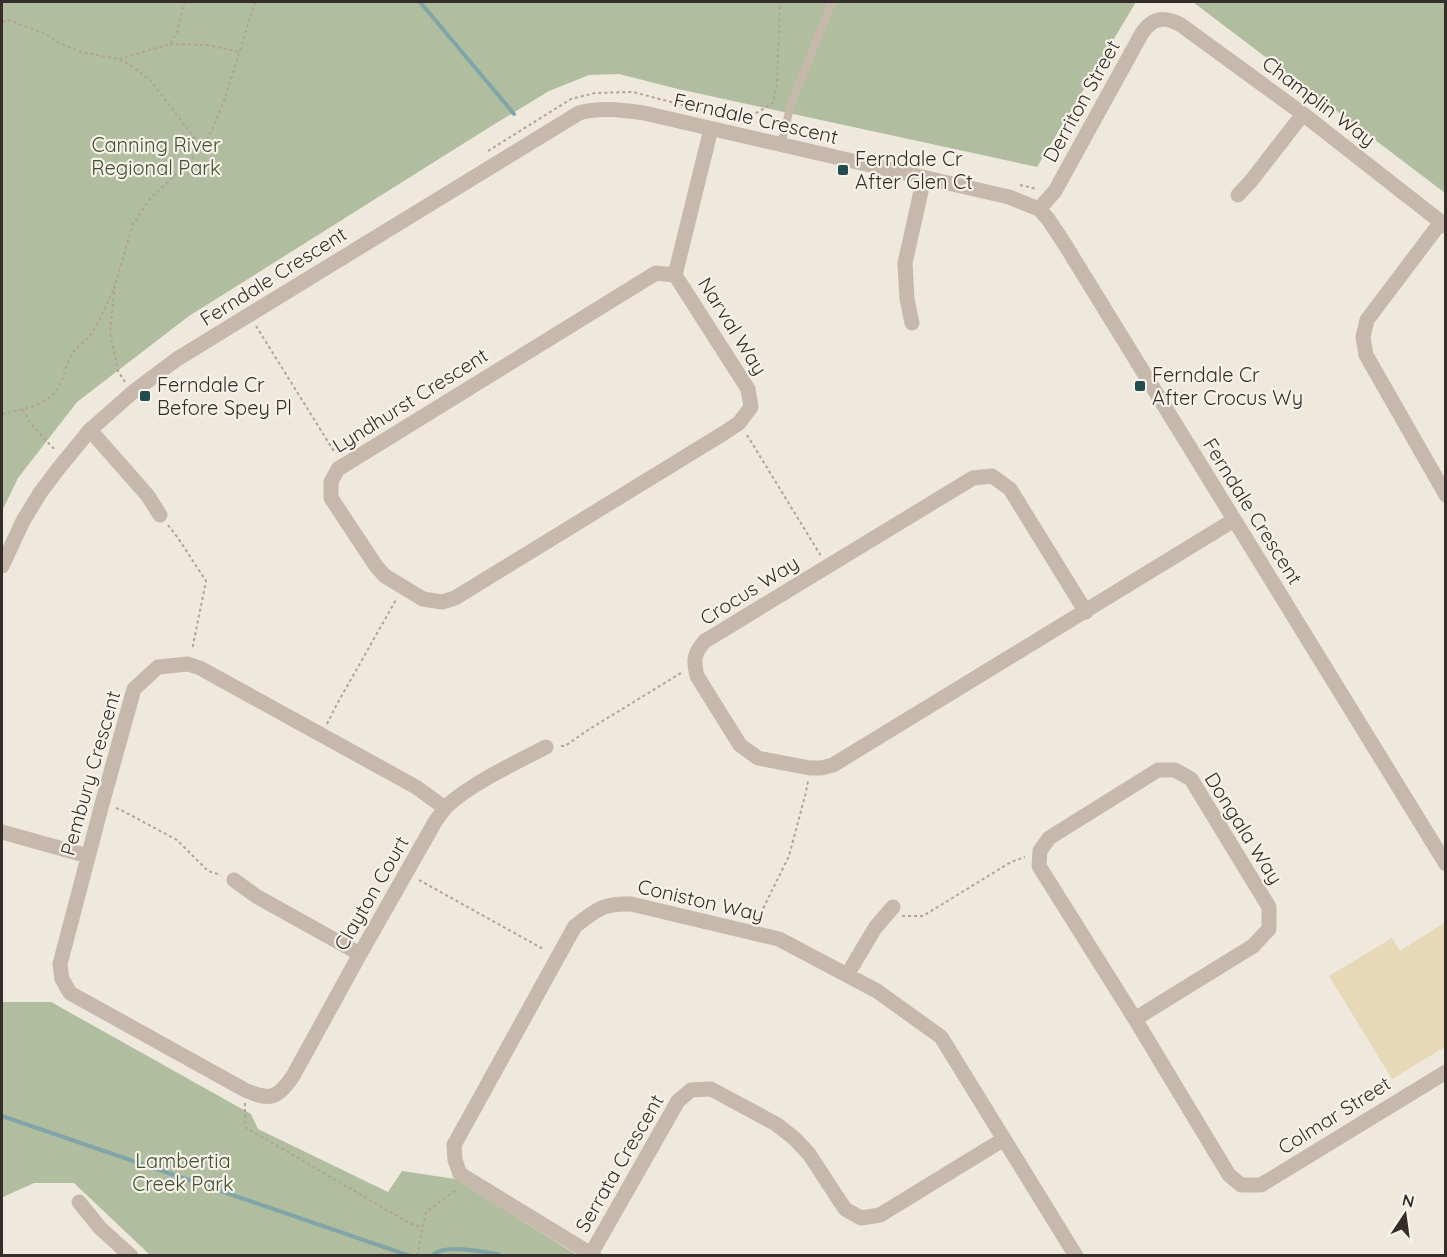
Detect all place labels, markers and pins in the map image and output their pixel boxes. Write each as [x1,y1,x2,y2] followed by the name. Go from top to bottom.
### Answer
[855,146,973,194] place label: Ferndale Cr After Glen Ct
[836,163,850,177] marker: Ferndale Cr After Glen Ct
[1152,362,1303,410] place label: Ferndale Cr After Crocus Wy
[157,372,292,420] place label: Ferndale Cr Before Spey Pl
[1133,379,1147,393] marker: Ferndale Cr After Crocus Wy
[138,389,152,403] marker: Ferndale Cr Before Spey Pl

